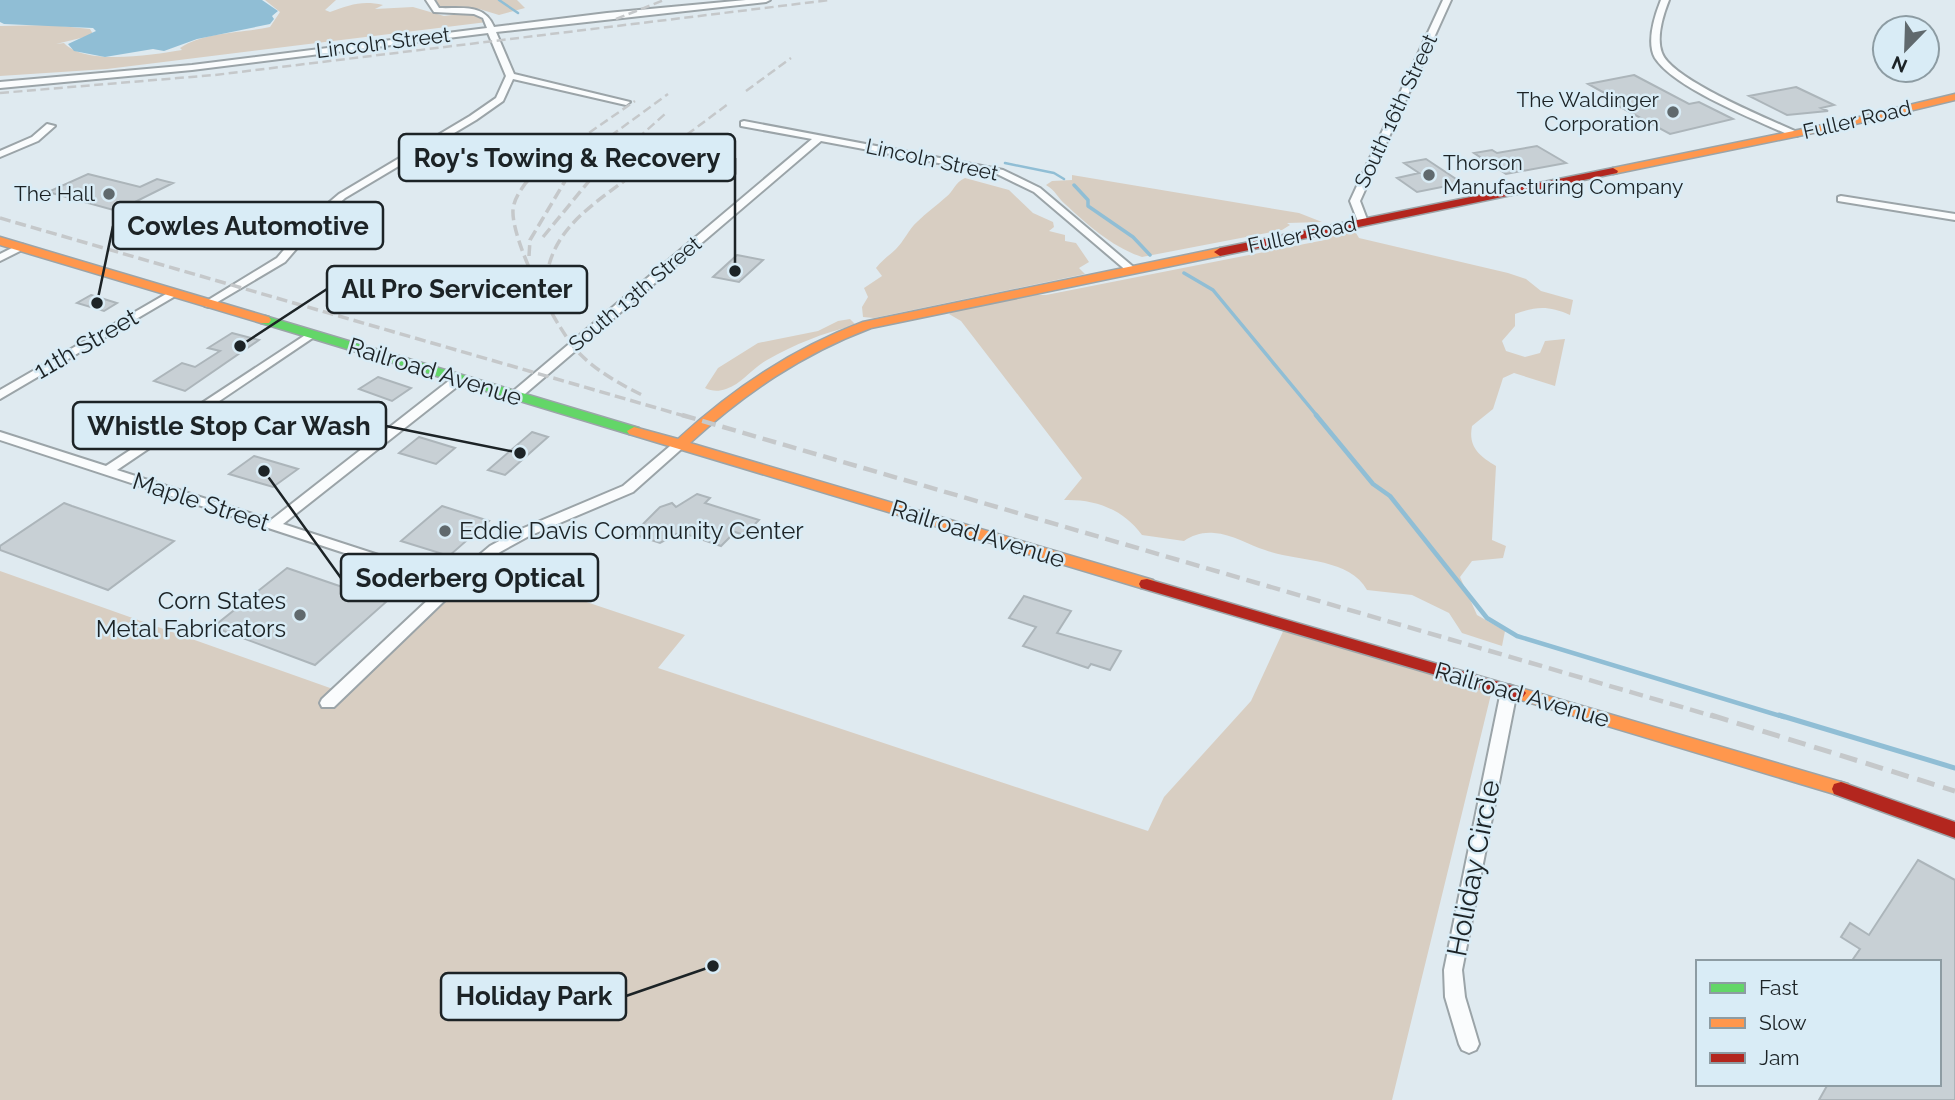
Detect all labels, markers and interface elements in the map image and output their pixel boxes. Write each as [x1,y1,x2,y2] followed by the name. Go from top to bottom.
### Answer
[1871,14,1941,84] north arrow
[315,22,451,63] street label: Lincoln Street
[1349,30,1442,192] street label: South 16th Street
[1888,52,1910,78] text: N
[1516,87,1660,136] place label: The Waldinger Corporation
[1800,95,1914,144] street label: Fuller Road
[1665,104,1681,120] marker: The Waldinger Corporation
[864,133,1000,186] street label: Lincoln Street
[399,134,735,181] callout: Roy's Towing & Recovery
[414,143,720,173] text: Roy's Towing & Recovery
[1443,150,1683,199] place label: Thorson Manufacturing Company
[1421,167,1437,183] marker: Thorson Manufacturing Company
[14,181,95,206] place label: The Hall
[101,186,117,202] marker: The Hall
[113,202,383,249] callout: Cowles Automotive
[127,211,369,241] text: Cowles Automotive
[1245,211,1359,258] street label: Fuller Road
[563,231,706,356] street label: South 13th Street
[327,266,587,313] callout: All Pro Servicenter
[341,274,573,304] text: All Pro Servicenter
[29,302,143,385] street label: 11th Street
[345,331,526,412] street label: Railroad Avenue
[73,402,386,449] callout: Whistle Stop Car Wash
[87,411,371,441] text: Whistle Stop Car Wash
[129,466,273,537] street label: Maple Street
[888,493,1069,574] street label: Railroad Avenue
[459,516,804,545] place label: Eddie Davis Community Center
[437,523,453,539] marker: Eddie Davis Community Center
[341,554,598,601] callout: Soderberg Optical
[355,563,585,593] text: Soderberg Optical
[96,586,286,643] place label: Corn States Metal Fabricators
[292,607,308,623] marker: Corn States Metal Fabricators
[1432,656,1613,733] street label: Railroad Avenue
[1440,777,1507,959] street label: Holiday Circle
[1696,960,1941,1086] legend
[441,973,626,1020] callout: Holiday Park
[1759,975,1799,1000] text: Fast
[456,981,613,1011] text: Holiday Park
[1759,1010,1807,1035] text: Slow
[1759,1045,1800,1070] text: Jam

